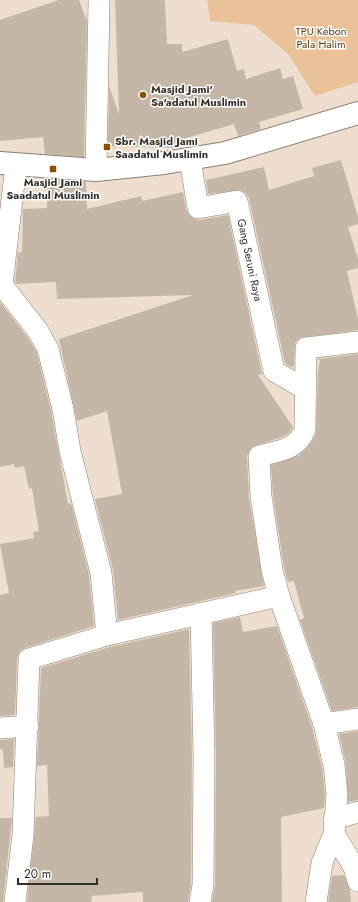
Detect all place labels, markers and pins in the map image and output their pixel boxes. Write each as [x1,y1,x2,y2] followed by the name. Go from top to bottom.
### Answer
[151,81,246,110] place label: Masjid Jami' Sa'adatul Muslimin
[138,90,148,100] marker: Masjid Jami' Sa'adatul Muslimin
[115,133,208,162] place label: Sbr. Masjid Jami Saadatul Muslimin
[102,142,112,152] marker: Sbr. Masjid Jami Saadatul Muslimin
[48,164,58,174] marker: Masjid Jami Saadatul Muslimin
[6,174,100,203] place label: Masjid Jami Saadatul Muslimin

